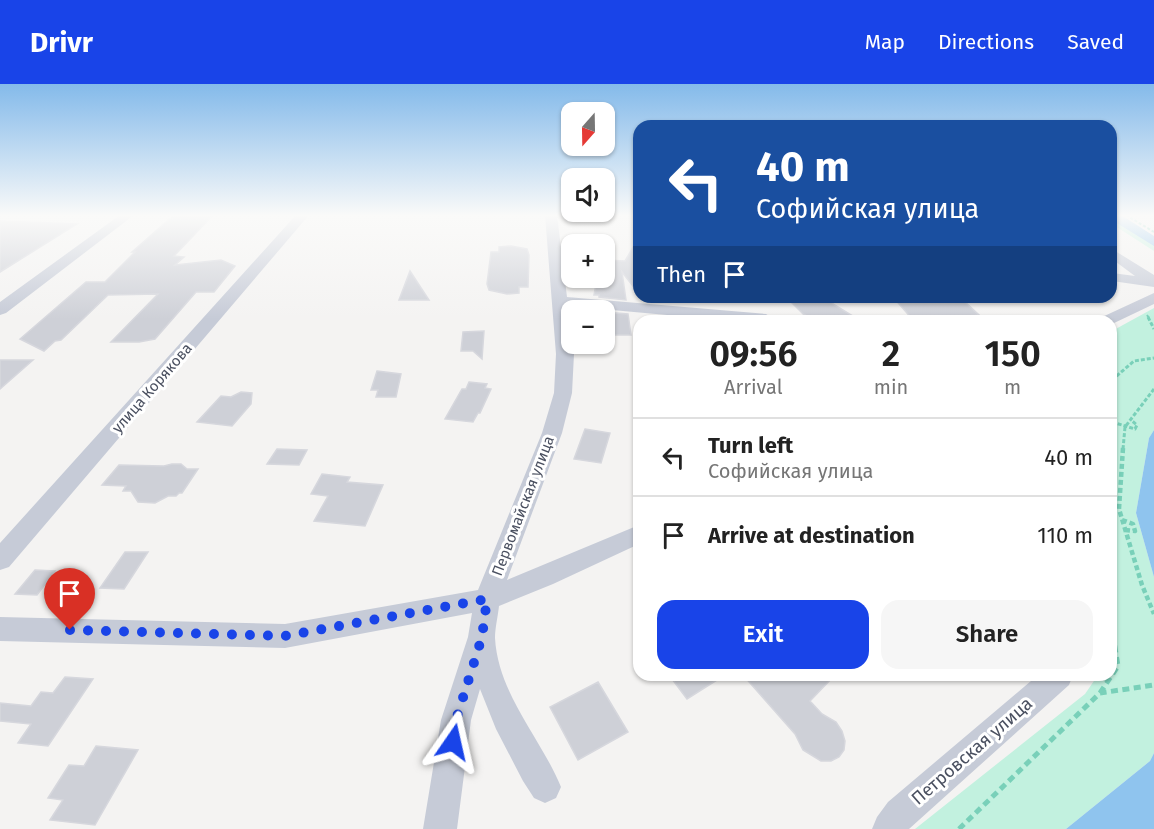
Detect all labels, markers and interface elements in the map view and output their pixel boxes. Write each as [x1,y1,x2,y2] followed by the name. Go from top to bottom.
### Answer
[30,26,93,59] text: Drivr
[865,29,905,55] text: Map
[938,29,1034,55] text: Directions
[1067,29,1124,55] text: Saved
[561,102,615,156] north arrow
[561,102,615,354] map controls
[756,142,850,192] text: 40 m
[657,144,735,222] icon: left
[561,168,615,222] button: sound
[756,193,979,225] text: Софийская улица
[561,234,615,288] button: +
[718,258,751,291] icon: arrive
[657,261,706,288] text: Then
[561,300,615,354] button: −
[709,332,798,376] text: 09:56
[882,332,900,376] text: 2
[985,332,1041,376] text: 150
[108,339,196,437] street label: улица Корякова
[724,375,783,399] text: Arrival
[874,375,908,399] text: min
[1004,375,1021,399] text: m
[708,432,793,459] text: Turn left
[488,433,558,579] street label: Первомайская улица
[657,441,690,474] icon: left
[1044,444,1093,471] text: 40 m
[708,459,873,483] text: Софийская улица
[657,519,690,552] icon: arrive
[708,522,915,549] text: Arrive at destination
[1037,522,1093,549] text: 110 m
[44,568,95,630] pin
[53,577,86,610] icon: arrive
[657,600,869,669] button: Exit
[881,600,1093,669] button: Share
[907,692,1037,810] street label: Петровская улица
[421,710,485,774] position arrow

